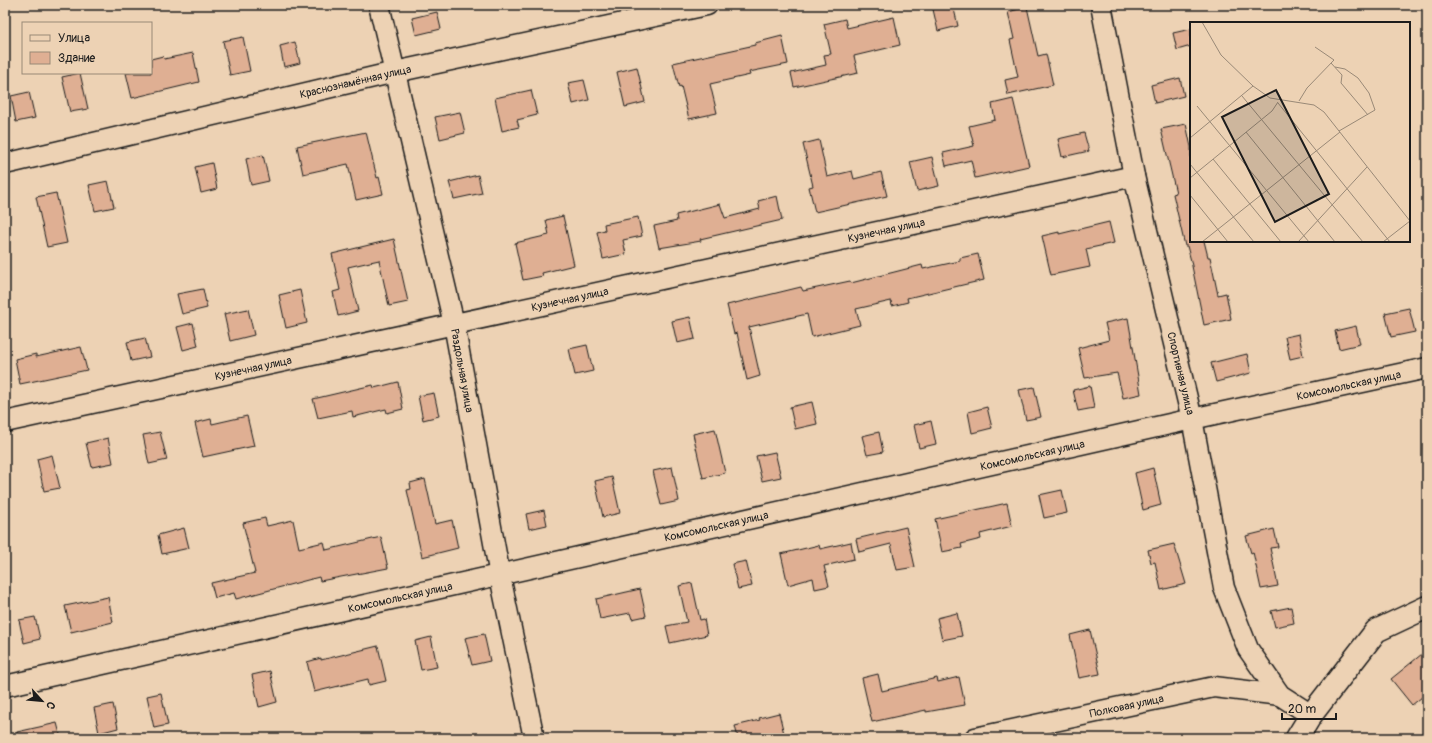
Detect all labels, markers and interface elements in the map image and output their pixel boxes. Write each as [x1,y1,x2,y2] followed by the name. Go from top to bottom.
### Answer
[22,22,152,74] legend
[1190,22,1410,242] inset map
[58,31,90,46] text: Улица
[58,51,95,66] text: Здание
[298,62,412,101] street label: Краснознамённая улица
[847,215,926,245] street label: Кузнечная улица
[530,284,609,314] street label: Кузнечная улица
[448,328,477,413] street label: Раздольная улица
[1165,330,1197,416] street label: Спортивная улица
[213,353,293,383] street label: Кузнечная улица
[1295,367,1402,403] street label: Комсомольская улица
[979,437,1086,473] street label: Комсомольская улица
[663,508,770,544] street label: Комсомольская улица
[347,579,453,615] street label: Комсомольская улица
[22,681,62,721] north arrow
[1088,691,1165,720] street label: Полковая улица
[1282,695,1336,721] scale bar
[43,699,58,711] text: С
[1288,702,1317,717] text: 20 m

